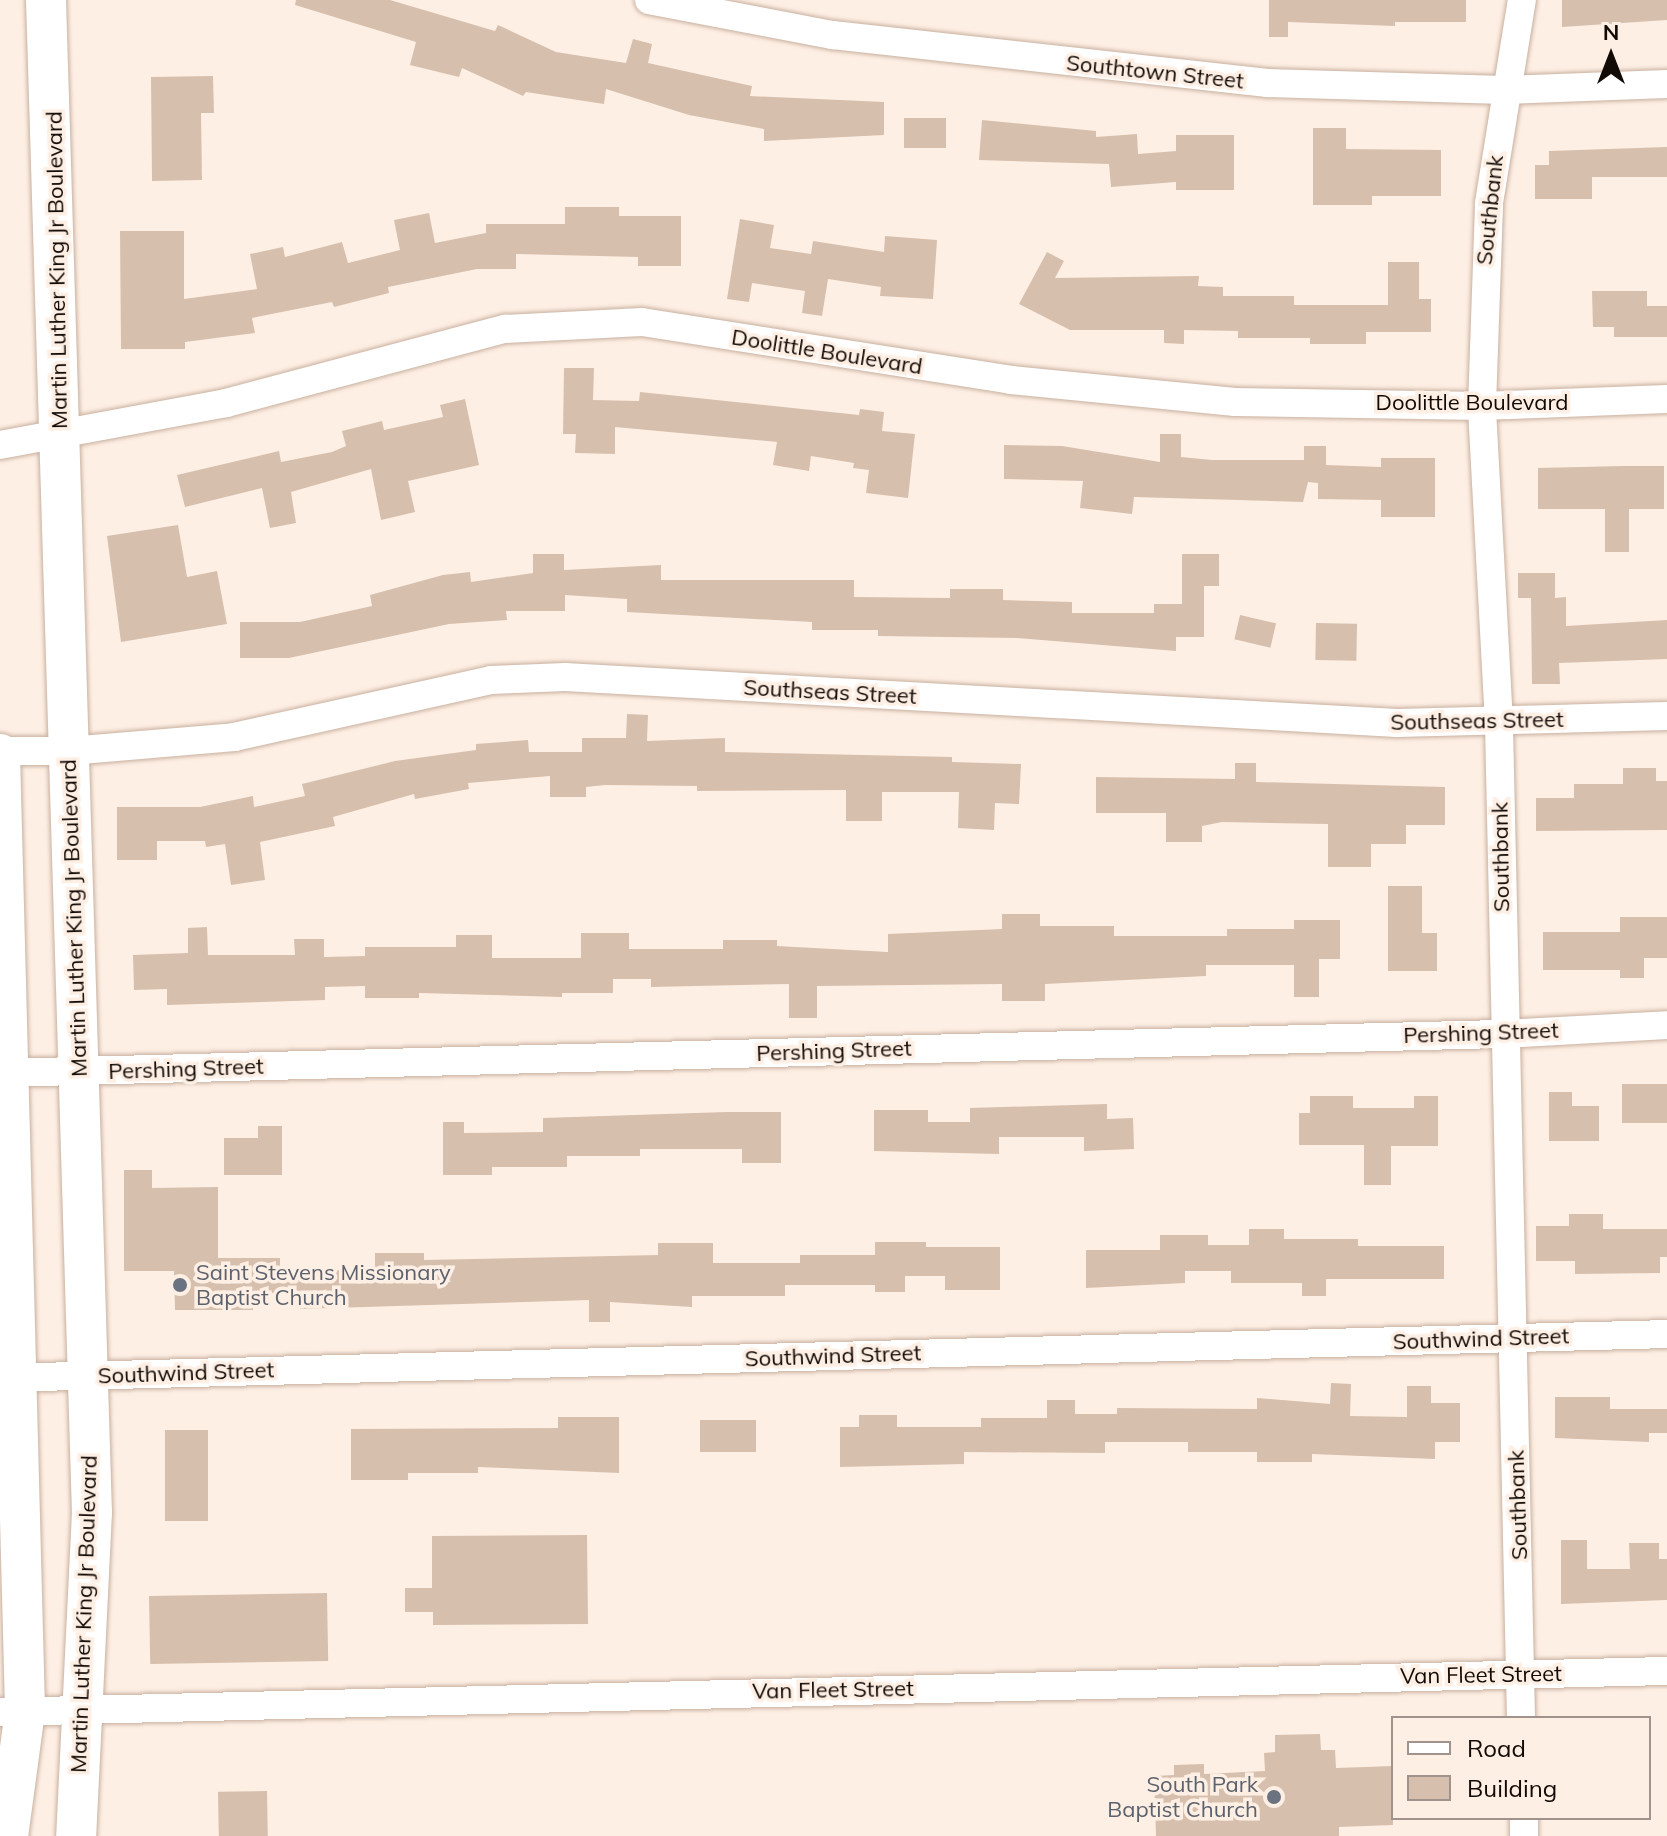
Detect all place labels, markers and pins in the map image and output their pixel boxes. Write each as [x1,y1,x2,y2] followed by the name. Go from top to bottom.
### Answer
[196,1259,451,1310] place label: Saint Stevens Missionary Baptist Church
[171,1276,189,1294] marker: Saint Stevens Missionary Baptist Church
[1107,1771,1258,1822] place label: South Park Baptist Church
[1265,1788,1283,1806] marker: South Park Baptist Church

